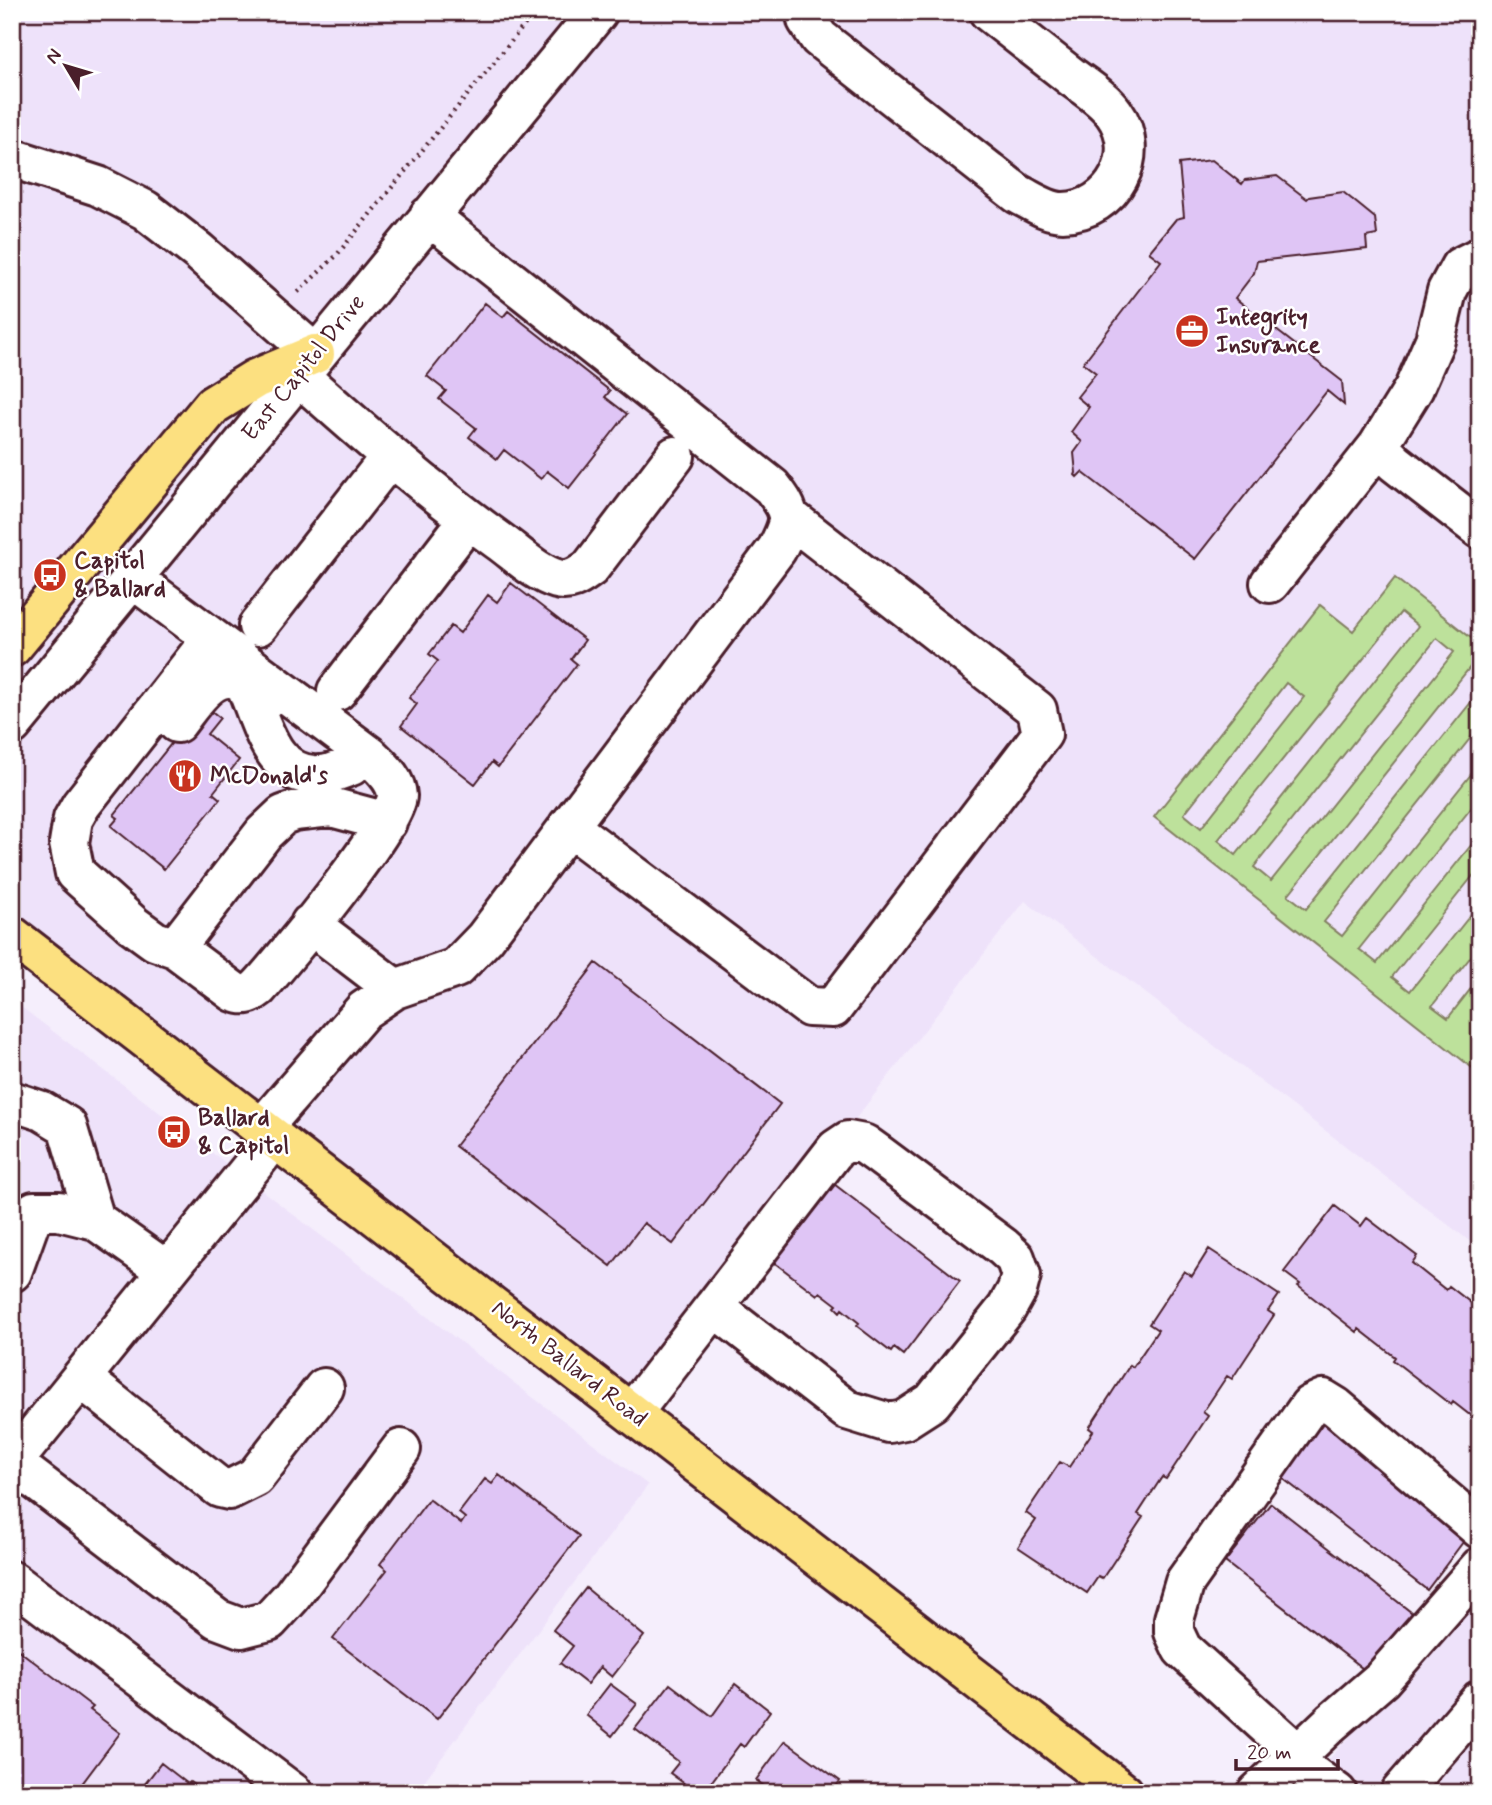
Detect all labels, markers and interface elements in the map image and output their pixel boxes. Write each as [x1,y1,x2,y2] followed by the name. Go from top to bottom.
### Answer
[32,32,102,102] north arrow
[40,44,68,69] text: N
[235,288,373,448] street label: East Capitol Drive
[1216,302,1320,361] place label: Integrity Insurance
[1173,312,1211,350] office icon: Integrity Insurance
[74,546,166,605] place label: Capitol & Ballard
[31,556,69,594] bus stop icon: Capitol & Ballard
[166,757,204,795] restaurant icon: McDonald's
[210,761,328,792] place label: McDonald's
[198,1103,289,1162] place label: Ballard & Capitol
[155,1113,193,1151] bus stop icon: Ballard & Capitol
[485,1293,653,1435] street label: North Ballard Road
[1236,1728,1338,1772] scale bar
[1247,1739,1292,1767] text: 20 m

